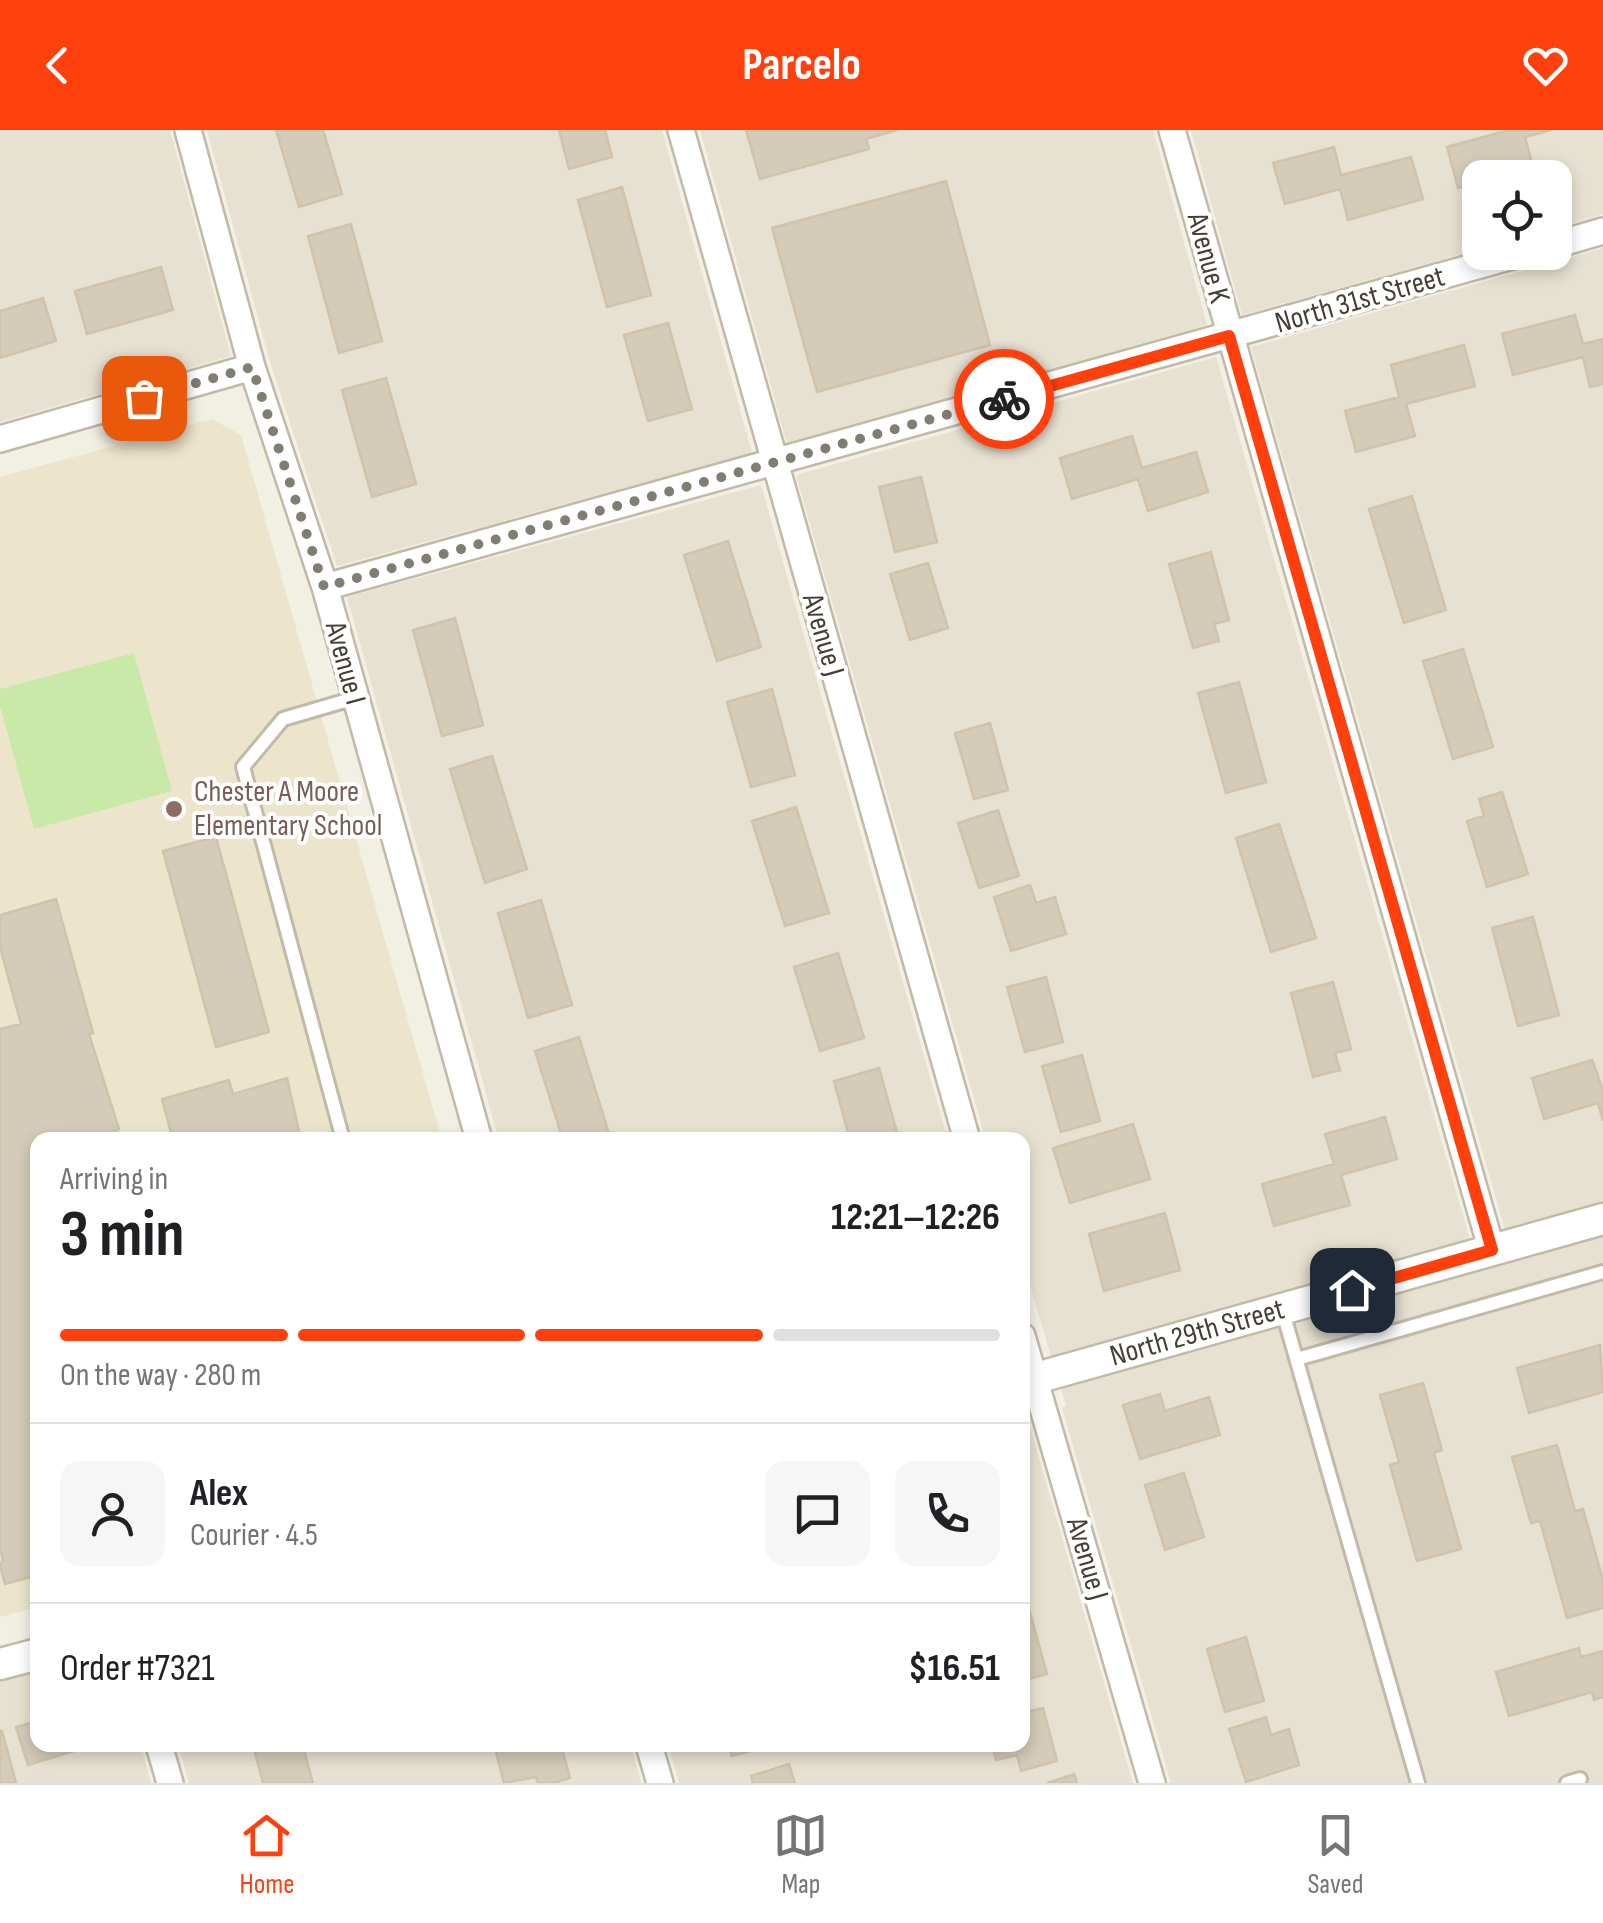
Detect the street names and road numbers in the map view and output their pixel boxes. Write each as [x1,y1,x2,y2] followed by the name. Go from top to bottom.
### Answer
[1178,208,1237,307] street label: Avenue K
[1271,259,1449,341] street label: North 31st Street
[794,589,852,680] street label: Avenue J
[316,617,373,708] street label: Avenue I
[1106,1291,1289,1374] street label: North 29th Street
[1058,1513,1116,1604] street label: Avenue J

